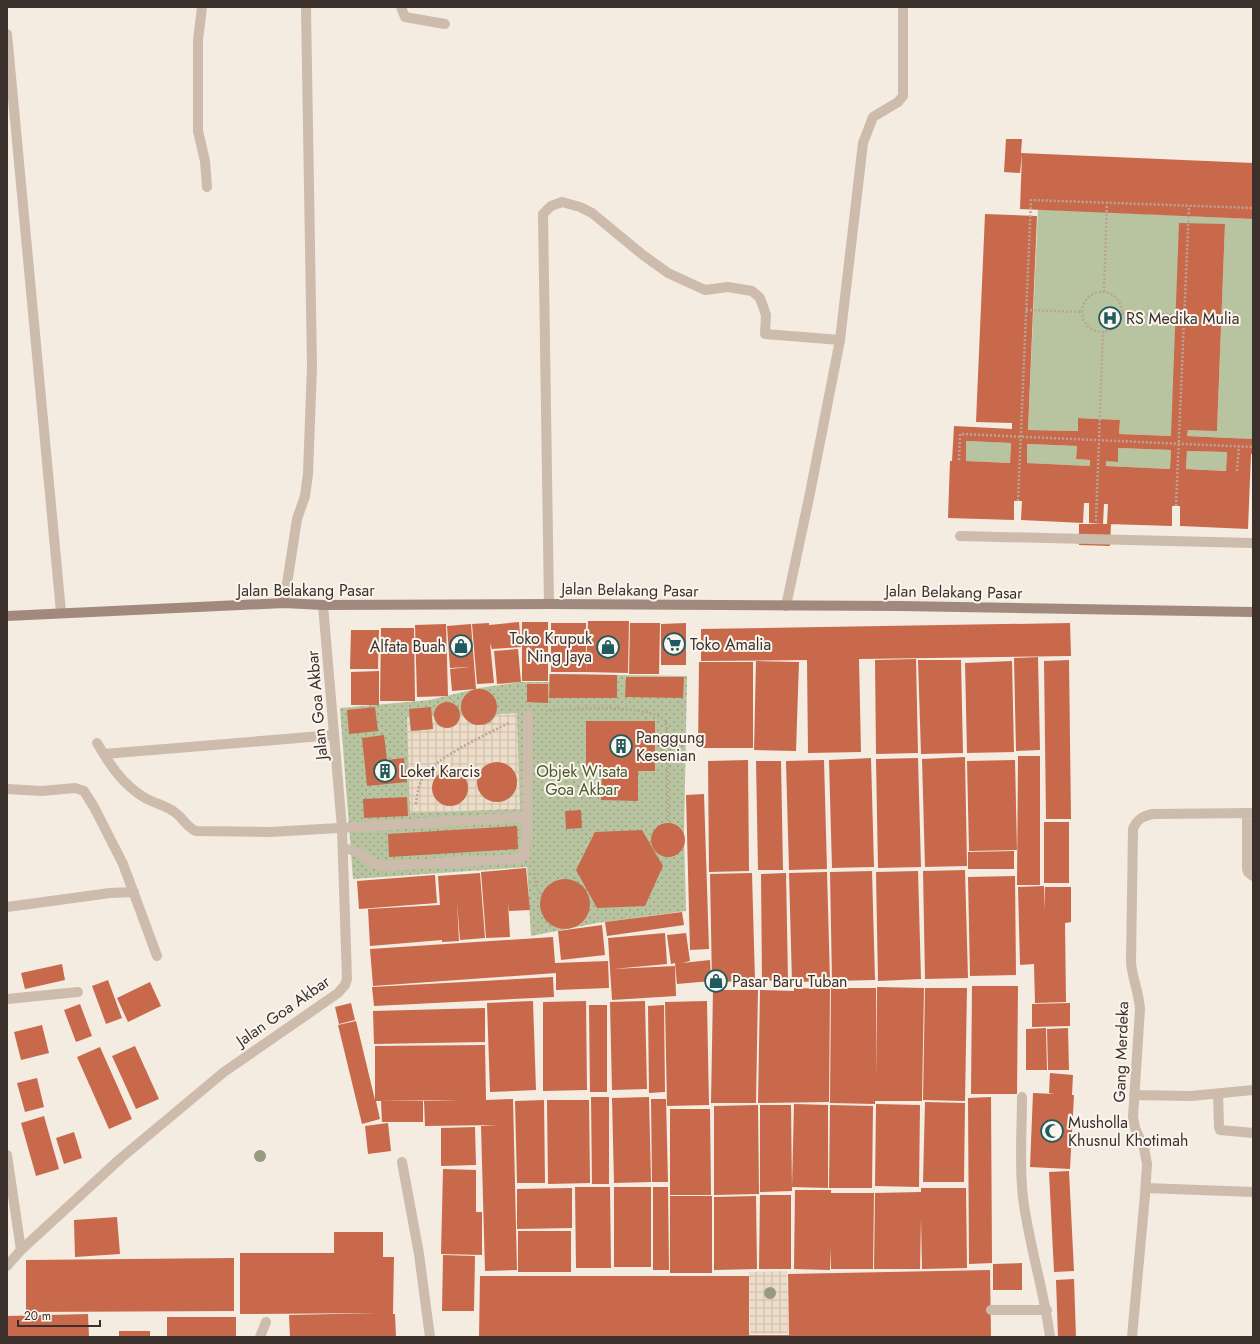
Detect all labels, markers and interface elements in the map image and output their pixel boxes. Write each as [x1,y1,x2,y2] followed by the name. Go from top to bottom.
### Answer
[1097,305,1123,331] hospital icon: RS Medika Mulia
[1126,307,1239,330] place label: RS Medika Mulia
[559,577,699,603] street label: Jalan Belakang Pasar
[235,579,375,602] street label: Jalan Belakang Pasar
[883,579,1023,605] street label: Jalan Belakang Pasar
[510,627,593,668] place label: Toko Krupuk Ning Jaya
[661,631,687,657] supermarket icon: Toko Amalia
[448,633,474,659] shop icon: Alfata Buah
[690,633,771,656] place label: Toko Amalia
[595,634,621,660] shop icon: Toko Krupuk Ning Jaya
[370,635,446,658] place label: Alfata Buah
[301,649,333,763] street label: Jalan Goa Akbar
[636,726,705,767] place label: Panggung Kesenian
[608,733,634,759] building icon: Panggung Kesenian
[372,758,398,784] building icon: Loket Karcis
[400,760,480,783] place label: Loket Karcis
[536,760,628,801] park label: Objek Wisata Goa Akbar
[703,968,729,994] shop icon: Pasar Baru Tuban
[230,970,335,1053] street label: Jalan Goa Akbar
[732,970,848,993] place label: Pasar Baru Tuban
[1108,1001,1134,1103] street label: Gang Merdeka
[1068,1111,1188,1152] place label: Musholla Khusnul Khotimah
[1039,1118,1065,1144] mosque icon: Musholla Khusnul Khotimah
[18,1302,100,1328] scale bar
[24,1307,51,1325] text: 20 m

